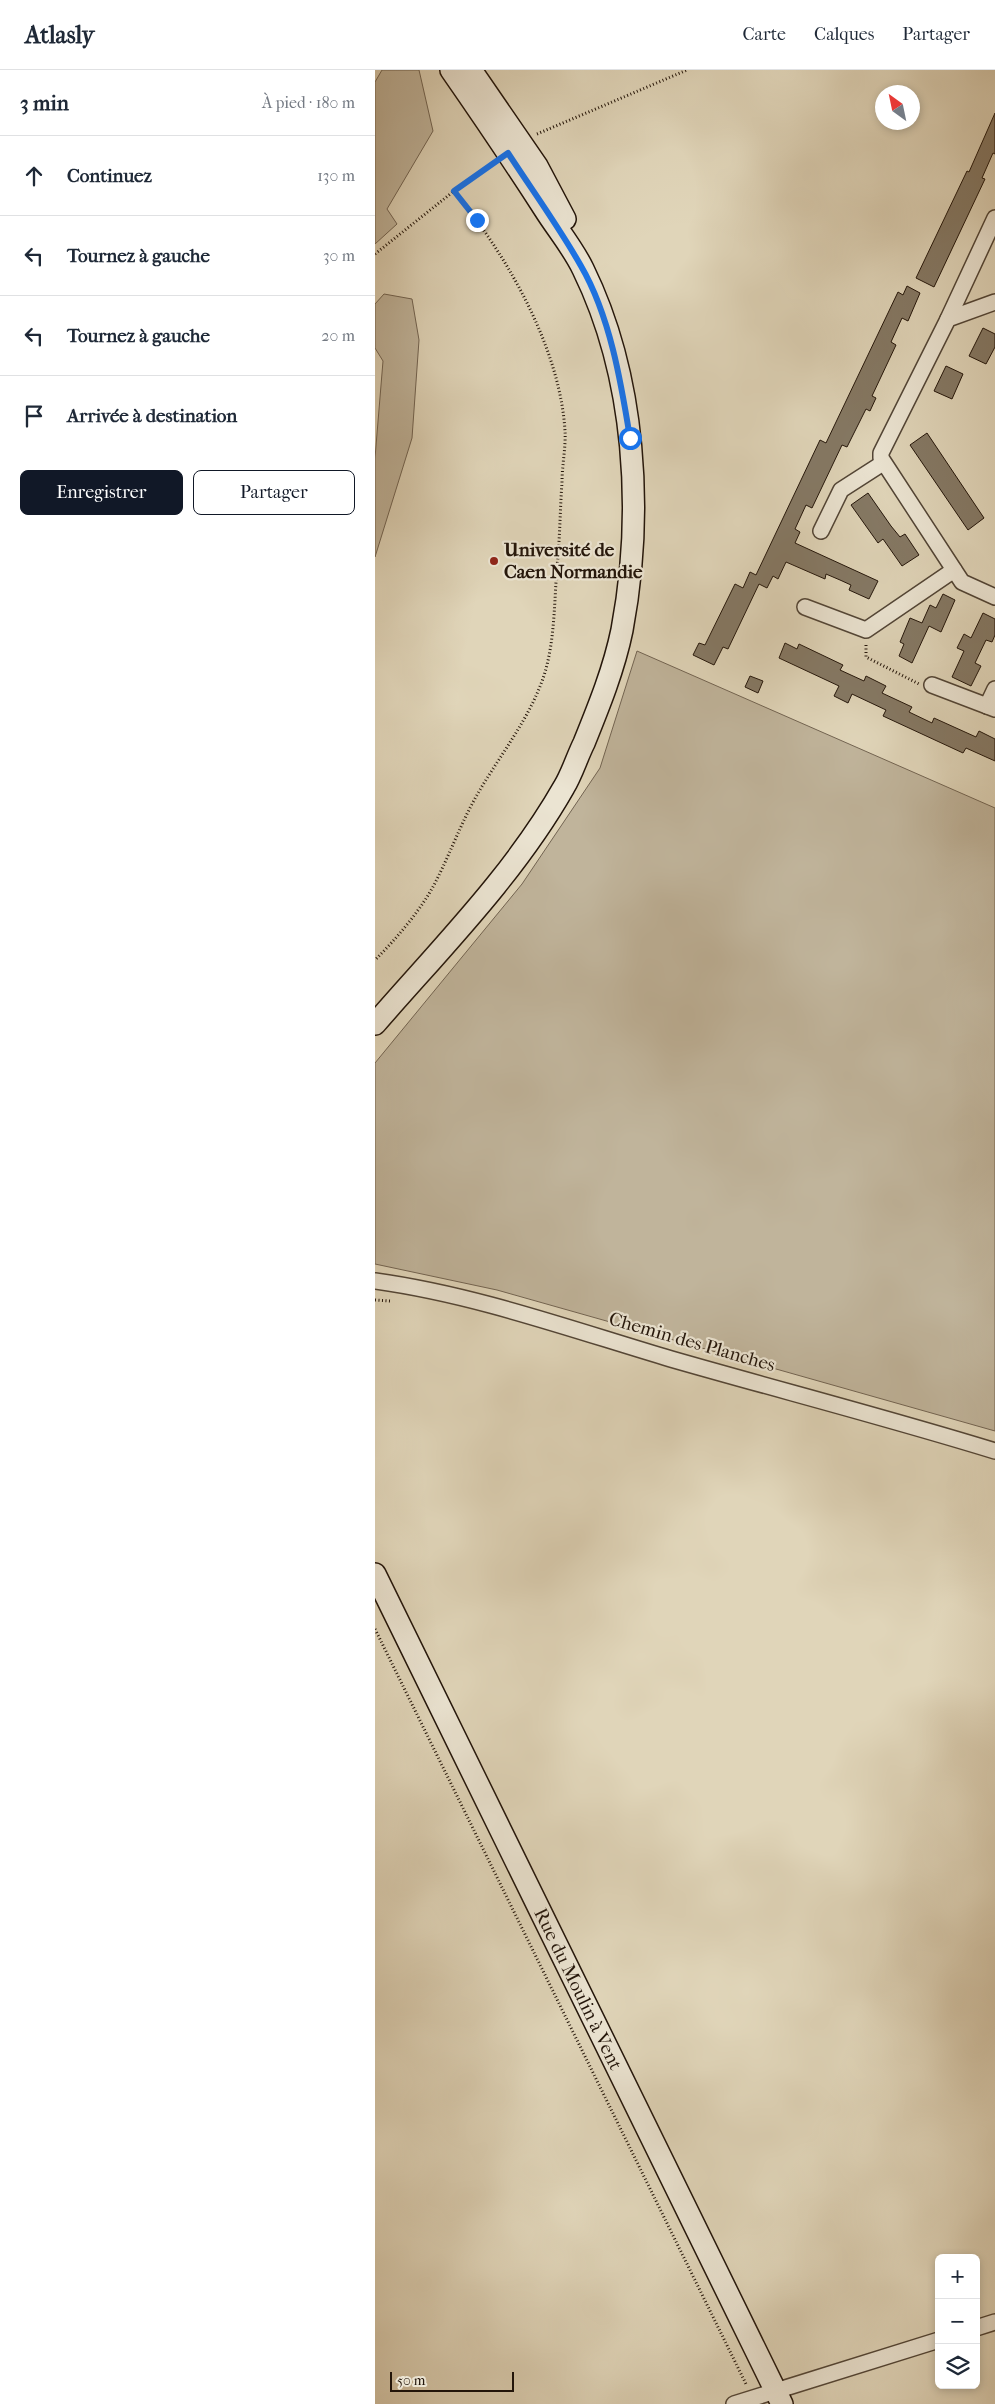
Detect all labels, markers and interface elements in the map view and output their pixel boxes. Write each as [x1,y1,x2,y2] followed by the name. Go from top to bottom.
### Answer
[25,21,94,49] text: Atlasly
[743,24,786,45] text: Carte
[814,24,874,45] text: Calques
[902,24,970,45] text: Partager
[875,85,920,130] north arrow
[20,91,69,115] text: 3 min
[262,93,355,112] text: À pied · 180 m
[20,162,48,190] icon: ahead
[67,165,152,187] text: Continuez
[317,166,355,185] text: 130 m
[466,209,489,232] route end
[20,242,48,270] icon: left
[67,245,210,267] text: Tournez à gauche
[323,246,355,265] text: 30 m
[20,322,48,350] icon: left
[67,325,210,347] text: Tournez à gauche
[321,326,355,345] text: 20 m
[20,402,48,430] icon: arrive
[67,405,237,427] text: Arrivée à destination
[619,427,642,450] route start
[20,470,183,515] button: Enregistrer
[193,470,355,515] button: Partager
[503,539,643,583] place label: Université de Caen Normandie
[488,555,500,567] marker: Université de Caen Normandie
[606,1308,778,1376] street label: Chemin des Planches
[529,1905,627,2074] street label: Rue du Moulin à Vent
[935,2254,980,2389] map controls
[935,2254,980,2299] button: +
[935,2299,980,2344] button: −
[935,2344,980,2389] button: layers
[390,2369,514,2392] scale bar
[397,2372,425,2389] text: 50 m

